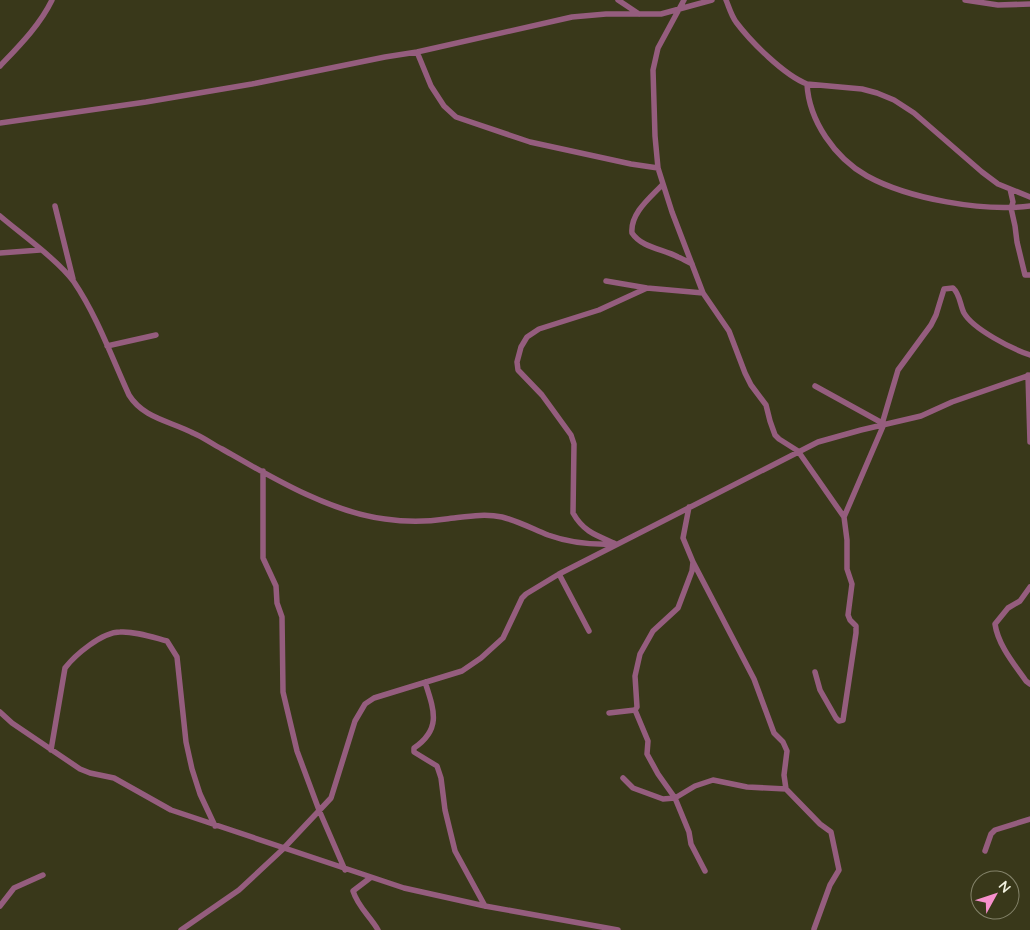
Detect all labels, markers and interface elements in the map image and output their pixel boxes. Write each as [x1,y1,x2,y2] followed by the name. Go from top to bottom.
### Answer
[970,870,1020,920] north arrow
[995,877,1015,896] text: N

